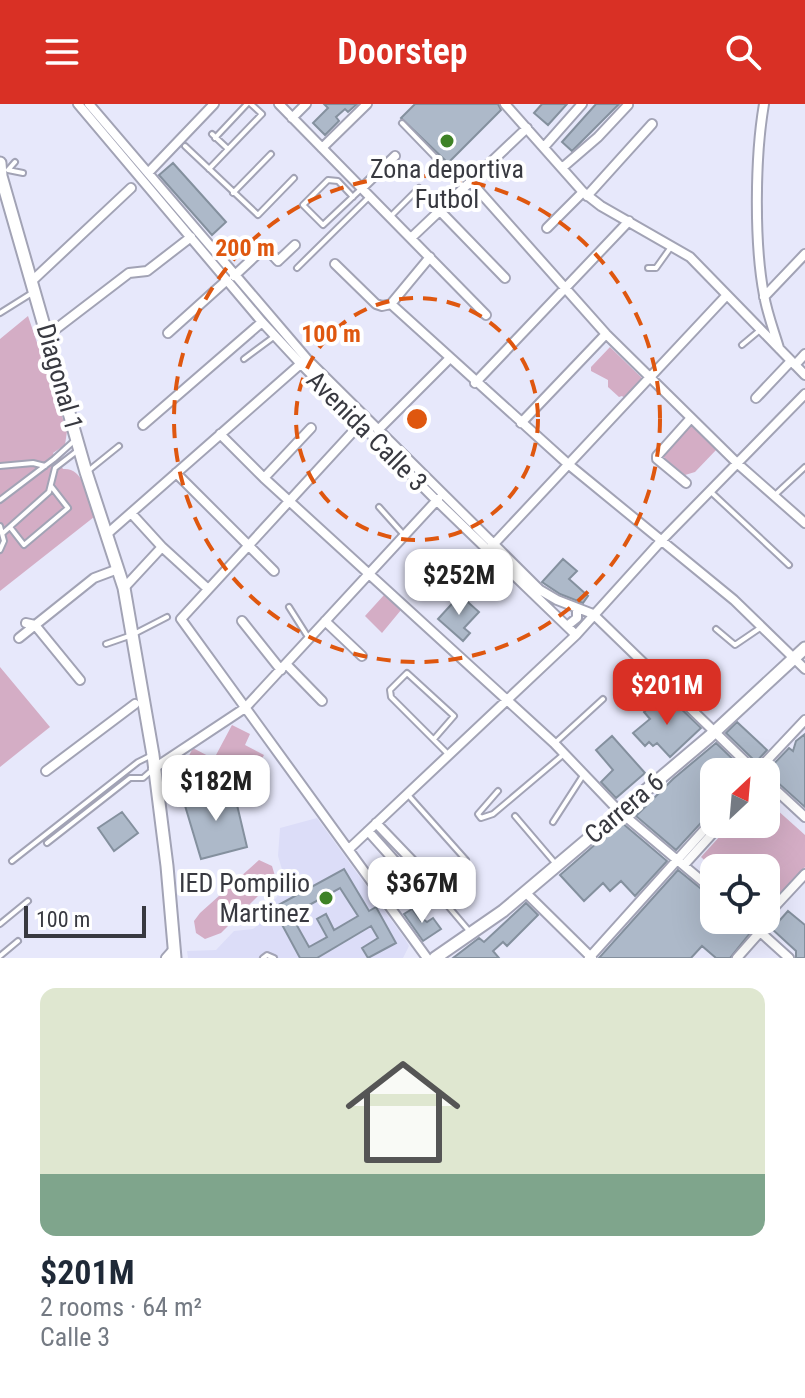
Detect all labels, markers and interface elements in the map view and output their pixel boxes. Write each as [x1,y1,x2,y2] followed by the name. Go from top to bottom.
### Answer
[40,30,84,74] icon: menu
[721,30,765,74] icon: search
[337,31,468,73] text: Doorstep
[438,132,456,150] marker: Zona deportiva Futbol
[370,154,524,214] place label: Zona deportiva Futbol
[215,234,275,262] text: 200 m
[31,320,89,434] street label: Diagonal 1
[301,320,361,348] text: 100 m
[301,365,433,497] street label: Avenida Calle 3
[403,405,431,433] centre of rings
[403,549,515,617] pin: $252M
[423,560,495,590] text: $252M
[611,659,723,727] pin: $201M
[631,670,703,700] text: $201M
[160,755,272,823] pin: $182M
[700,758,780,838] north arrow
[700,758,780,934] map controls
[180,766,252,796] text: $182M
[578,766,670,850] street label: Carrera 6
[700,854,780,934] button: locate
[366,857,478,925] pin: $367M
[179,868,310,928] place label: IED Pompilio Martinez
[386,868,458,898] text: $367M
[317,889,335,907] marker: IED Pompilio Martinez
[24,902,146,938] scale bar
[36,907,90,932] text: 100 m
[331,1040,475,1184] icon: home
[40,1252,135,1292] text: $201M
[40,1292,202,1322] text: 2 rooms · 64 m²
[40,1322,110,1352] text: Calle 3

